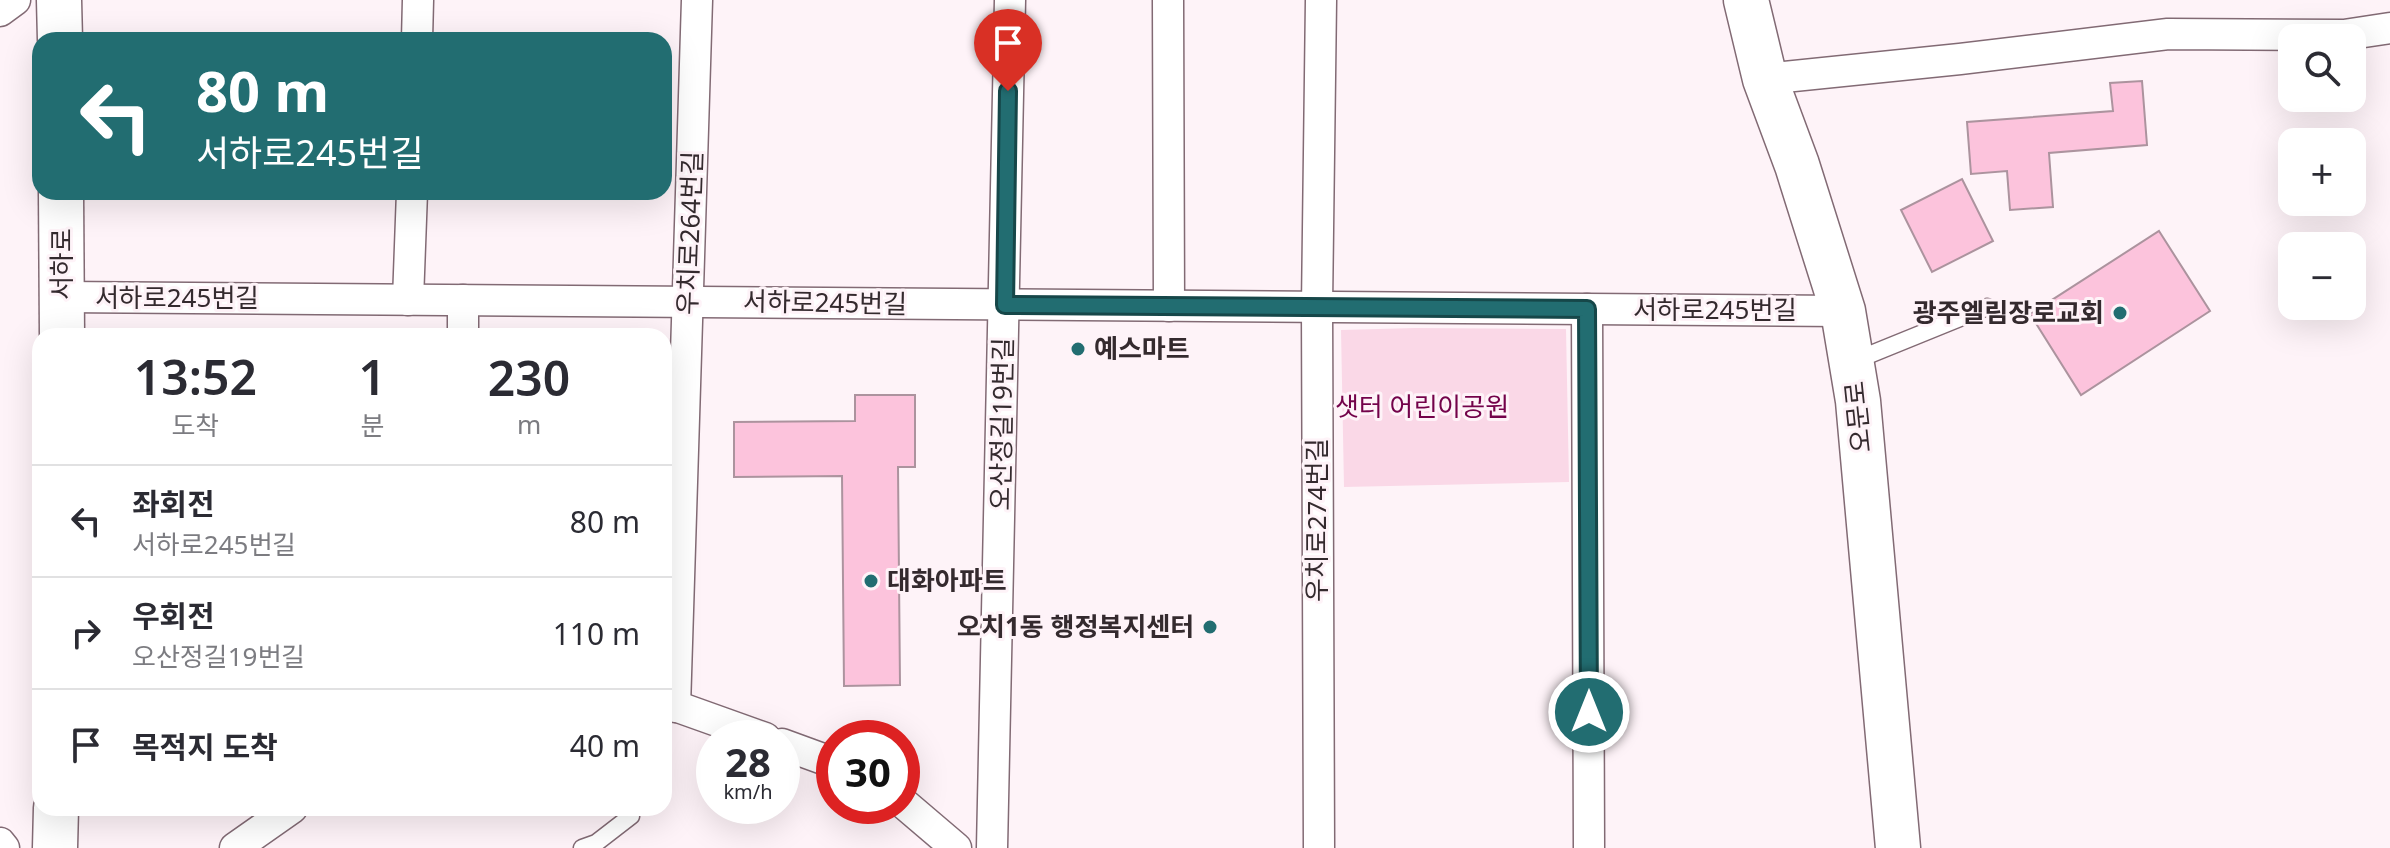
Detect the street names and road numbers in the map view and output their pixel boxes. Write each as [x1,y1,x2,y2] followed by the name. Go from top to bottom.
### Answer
[668,150,710,316] street label: 우치로264번길
[43,228,79,300] street label: 서하로
[95,279,259,315] street label: 서하로245번길
[743,283,907,321] street label: 서하로245번길
[1633,291,1797,327] street label: 서하로245번길
[981,337,1021,511] street label: 오산정길19번길
[1835,380,1879,455] street label: 오문로
[1298,438,1334,602] street label: 우치로274번길

